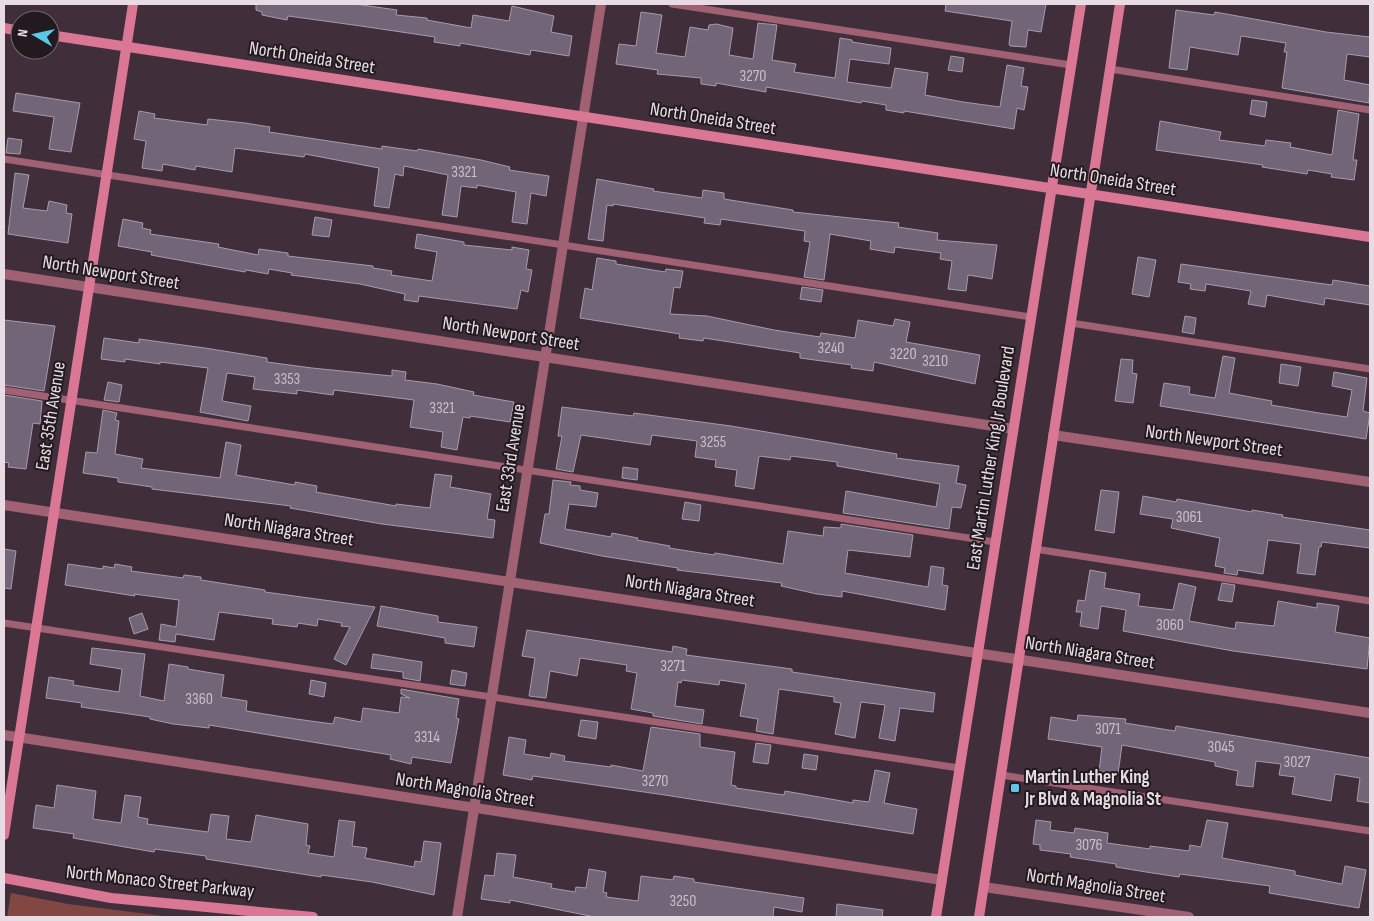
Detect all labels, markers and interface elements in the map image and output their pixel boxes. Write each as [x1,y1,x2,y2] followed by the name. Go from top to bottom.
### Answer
[10,10,60,60] north arrow
[14,28,32,38] text: N
[247,37,377,79] street label: North Oneida Street
[740,67,766,86] house number: 3270
[648,98,778,140] street label: North Oneida Street
[1048,159,1178,201] street label: North Oneida Street
[451,163,477,182] house number: 3321
[41,251,181,295] street label: North Newport Street
[441,312,581,356] street label: North Newport Street
[817,339,845,358] house number: 3240
[962,344,1020,572] street label: East Martin Luther King Jr Boulevard
[889,345,917,364] house number: 3220
[922,352,948,371] house number: 3210
[31,360,71,472] street label: East 35th Avenue
[274,370,300,389] house number: 3353
[429,399,455,418] house number: 3321
[491,402,531,514] street label: East 33rd Avenue
[1144,420,1284,462] street label: North Newport Street
[700,433,726,452] house number: 3255
[223,508,356,552] street label: North Niagara Street
[1176,508,1203,527] house number: 3061
[624,569,757,613] street label: North Niagara Street
[1156,616,1184,635] house number: 3060
[1024,631,1157,675] street label: North Niagara Street
[660,657,686,676] house number: 3271
[185,690,213,709] house number: 3360
[1095,720,1121,739] house number: 3071
[414,728,440,747] house number: 3314
[1208,738,1235,757] house number: 3045
[1284,753,1311,772] house number: 3027
[1024,766,1161,811] place label: Martin Luther King Jr Blvd & Magnolia St
[394,768,536,812] street label: North Magnolia Street
[642,772,668,791] house number: 3270
[1009,782,1021,794] marker: Martin Luther King Jr Blvd & Magnolia St
[1075,836,1103,855] house number: 3076
[65,861,256,903] street label: North Monaco Street Parkway
[1025,864,1167,908] street label: North Magnolia Street
[670,892,696,911] house number: 3250

